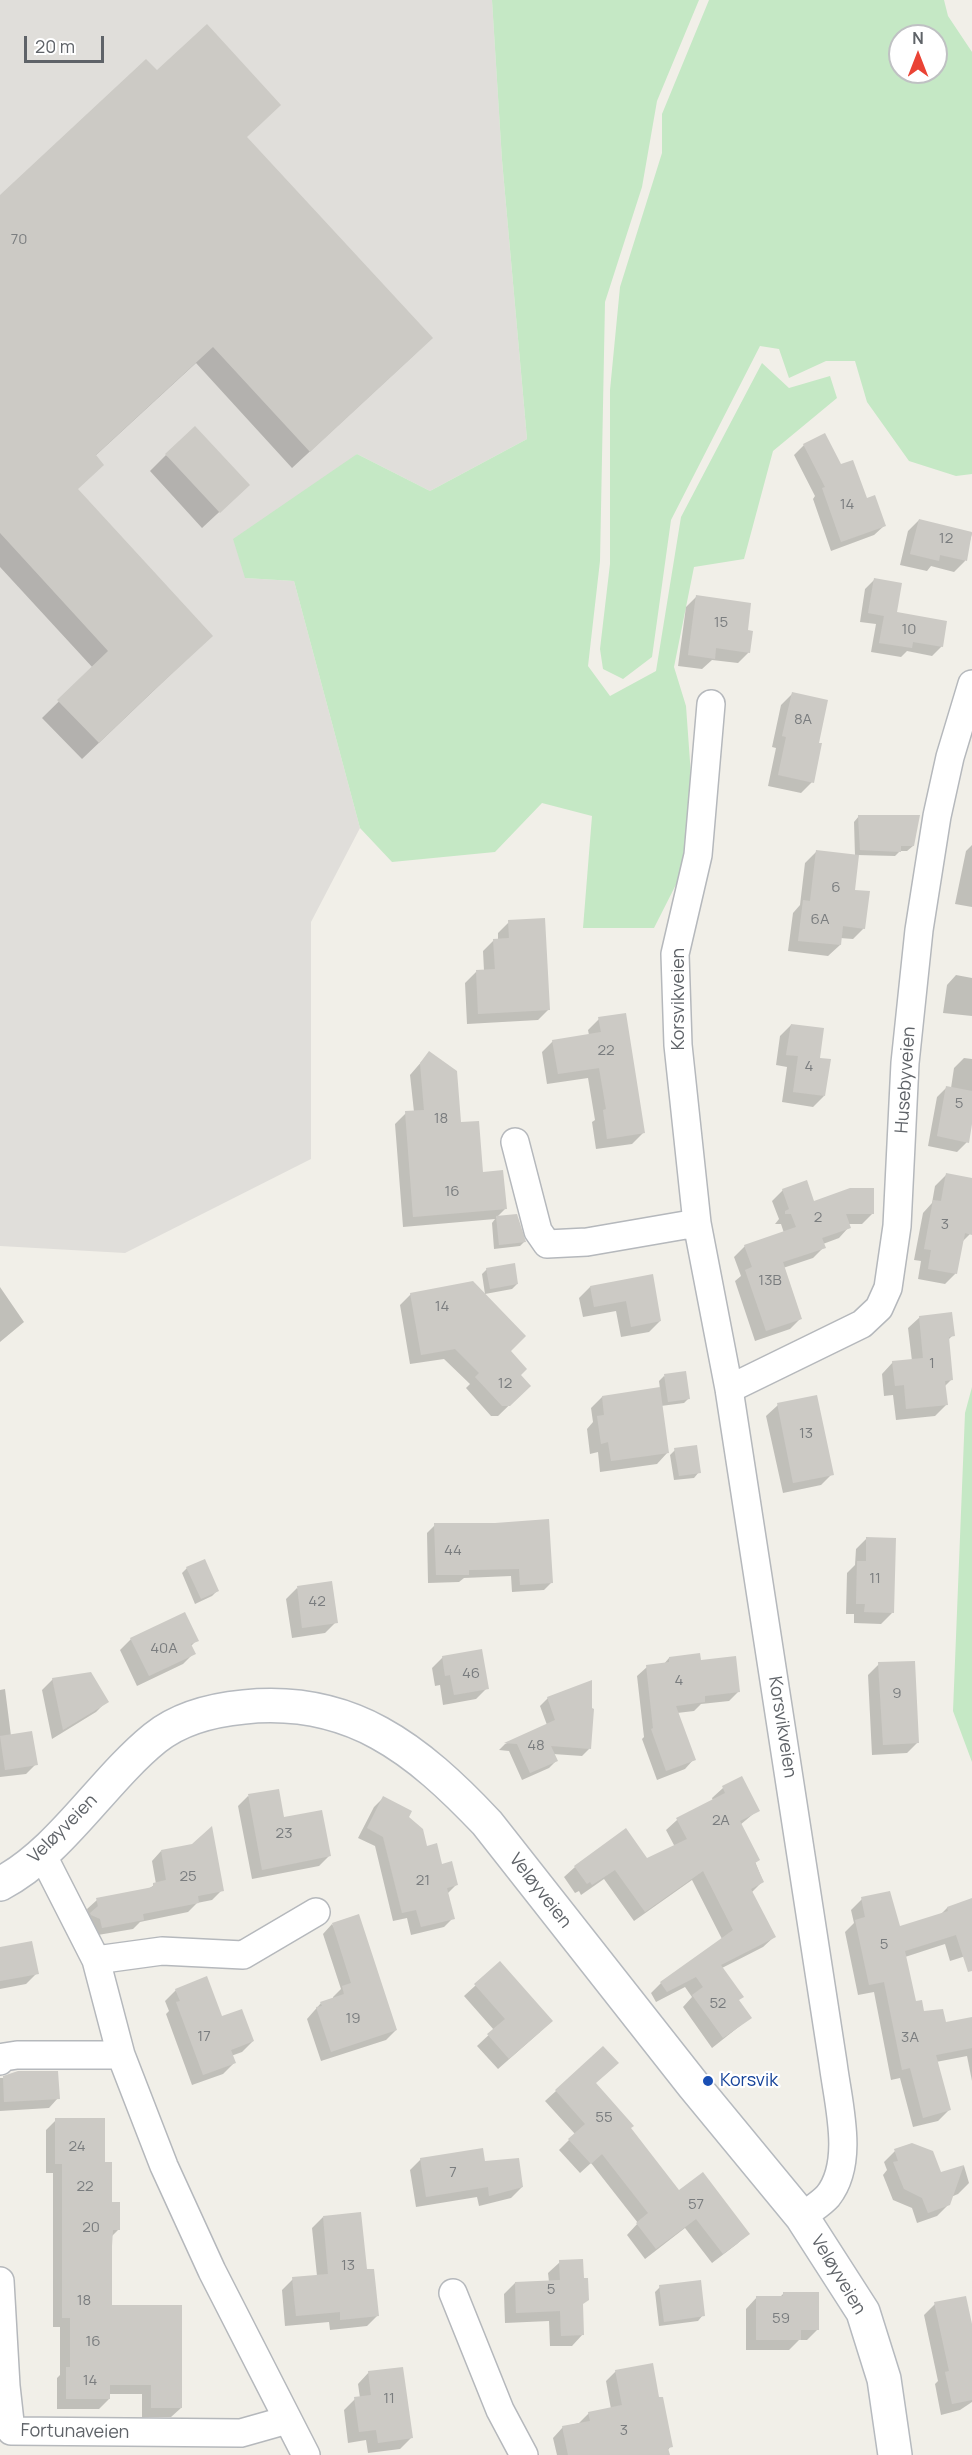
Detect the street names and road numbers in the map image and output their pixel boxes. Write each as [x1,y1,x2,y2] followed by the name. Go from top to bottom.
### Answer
[668,948,690,1050] street label: Korsvikveien
[891,1026,921,1134] street label: Husebyveien
[763,1675,801,1779] street label: Korsvikveien
[24,1790,102,1868] street label: Veløyveien
[504,1849,576,1933] street label: Veløyveien
[806,2231,870,2319] street label: Veløyveien
[21,2420,129,2444] street label: Fortunaveien

